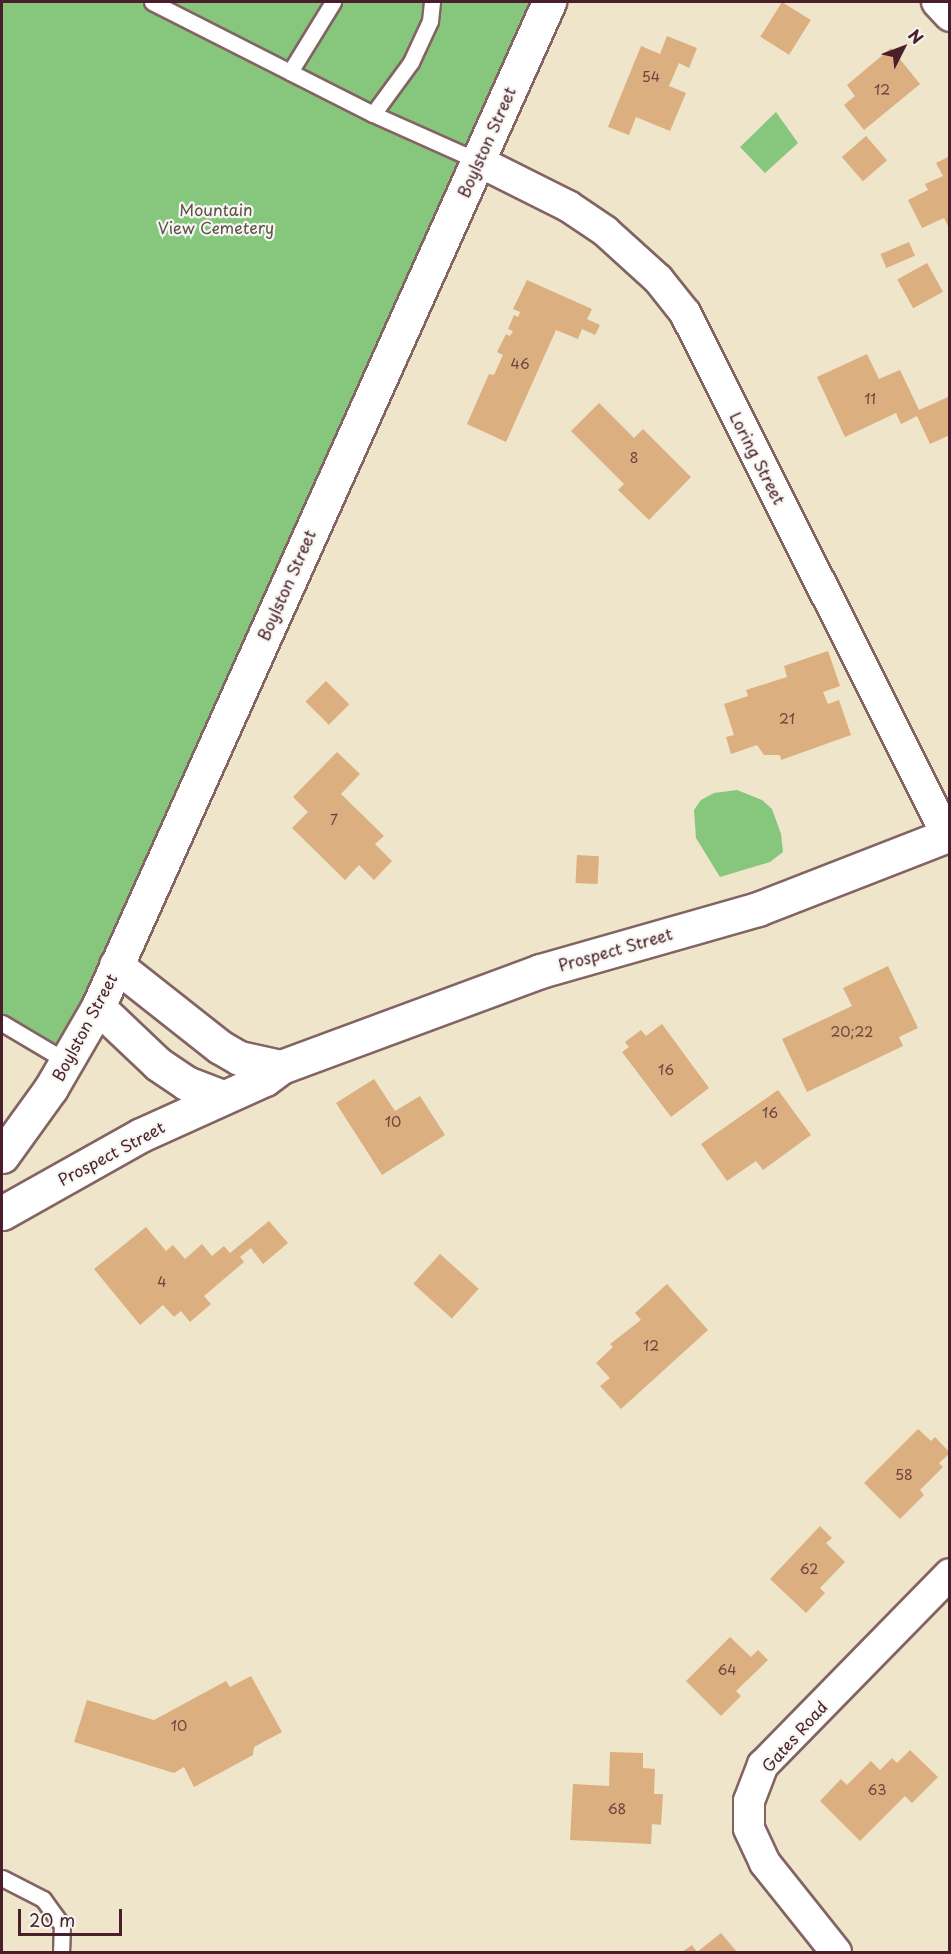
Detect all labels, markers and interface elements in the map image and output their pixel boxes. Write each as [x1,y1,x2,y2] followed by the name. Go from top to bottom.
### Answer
[873,18,933,78] north arrow
[903,23,930,49] text: N
[642,69,660,85] house number: 54
[874,82,890,98] house number: 12
[453,84,519,200] street label: Boylston Street
[158,199,274,237] park label: Mountain View Cemetery
[510,356,530,372] house number: 46
[864,391,876,407] house number: 11
[727,409,789,507] street label: Loring Street
[630,450,638,466] house number: 8
[253,527,319,643] street label: Boylston Street
[779,711,795,727] house number: 21
[330,812,338,828] house number: 7
[555,923,675,975] street label: Prospect Street
[48,970,120,1084] street label: Boylston Street
[831,1024,873,1040] house number: 20;22
[658,1062,674,1078] house number: 16
[762,1105,778,1121] house number: 16
[385,1114,401,1130] house number: 10
[54,1117,168,1189] street label: Prospect Street
[157,1274,167,1290] house number: 4
[643,1338,659,1354] house number: 12
[895,1467,913,1483] house number: 58
[800,1561,818,1577] house number: 62
[717,1662,737,1678] house number: 64
[757,1697,831,1775] street label: Gates Road
[171,1718,187,1734] house number: 10
[868,1782,886,1798] house number: 63
[608,1801,626,1817] house number: 68
[21,1897,124,1935] scale bar
[29,1906,75,1933] text: 20 m

